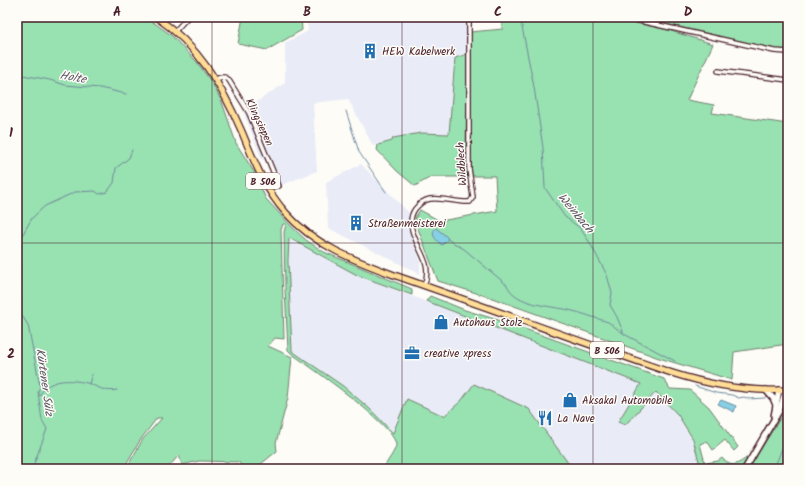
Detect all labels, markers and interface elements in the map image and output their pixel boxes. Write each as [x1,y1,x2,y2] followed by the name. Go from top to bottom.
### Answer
[113,2,121,23] text: A
[303,2,311,23] text: B
[494,2,502,23] text: C
[684,2,693,23] text: D
[361,42,379,60] building icon: HEW Kabelwerk
[382,43,456,61] place label: HEW Kabelwerk
[58,66,89,89] water label: Holte
[240,95,278,150] street label: Klingsiepen
[9,123,13,144] text: 1
[451,141,472,186] street label: Wildblech
[246,173,280,189] road number: B 506
[553,189,599,239] water label: Weinbach
[347,214,365,232] building icon: Straßenmeisterei
[368,215,446,233] place label: Straßenmeisterei
[432,313,450,331] shop icon: Autohaus Stolz
[453,314,522,332] place label: Autohaus Stolz
[590,342,624,358] road number: B 506
[7,344,15,365] text: 2
[403,344,421,362] office icon: creative xpress
[424,345,492,363] place label: creative xpress
[30,347,59,419] water label: Kürtener Sülz
[561,391,579,409] shop icon: Aksakal Automobile
[582,392,672,410] place label: Aksakal Automobile
[536,409,554,427] restaurant icon: La Nave
[557,410,595,428] place label: La Nave

